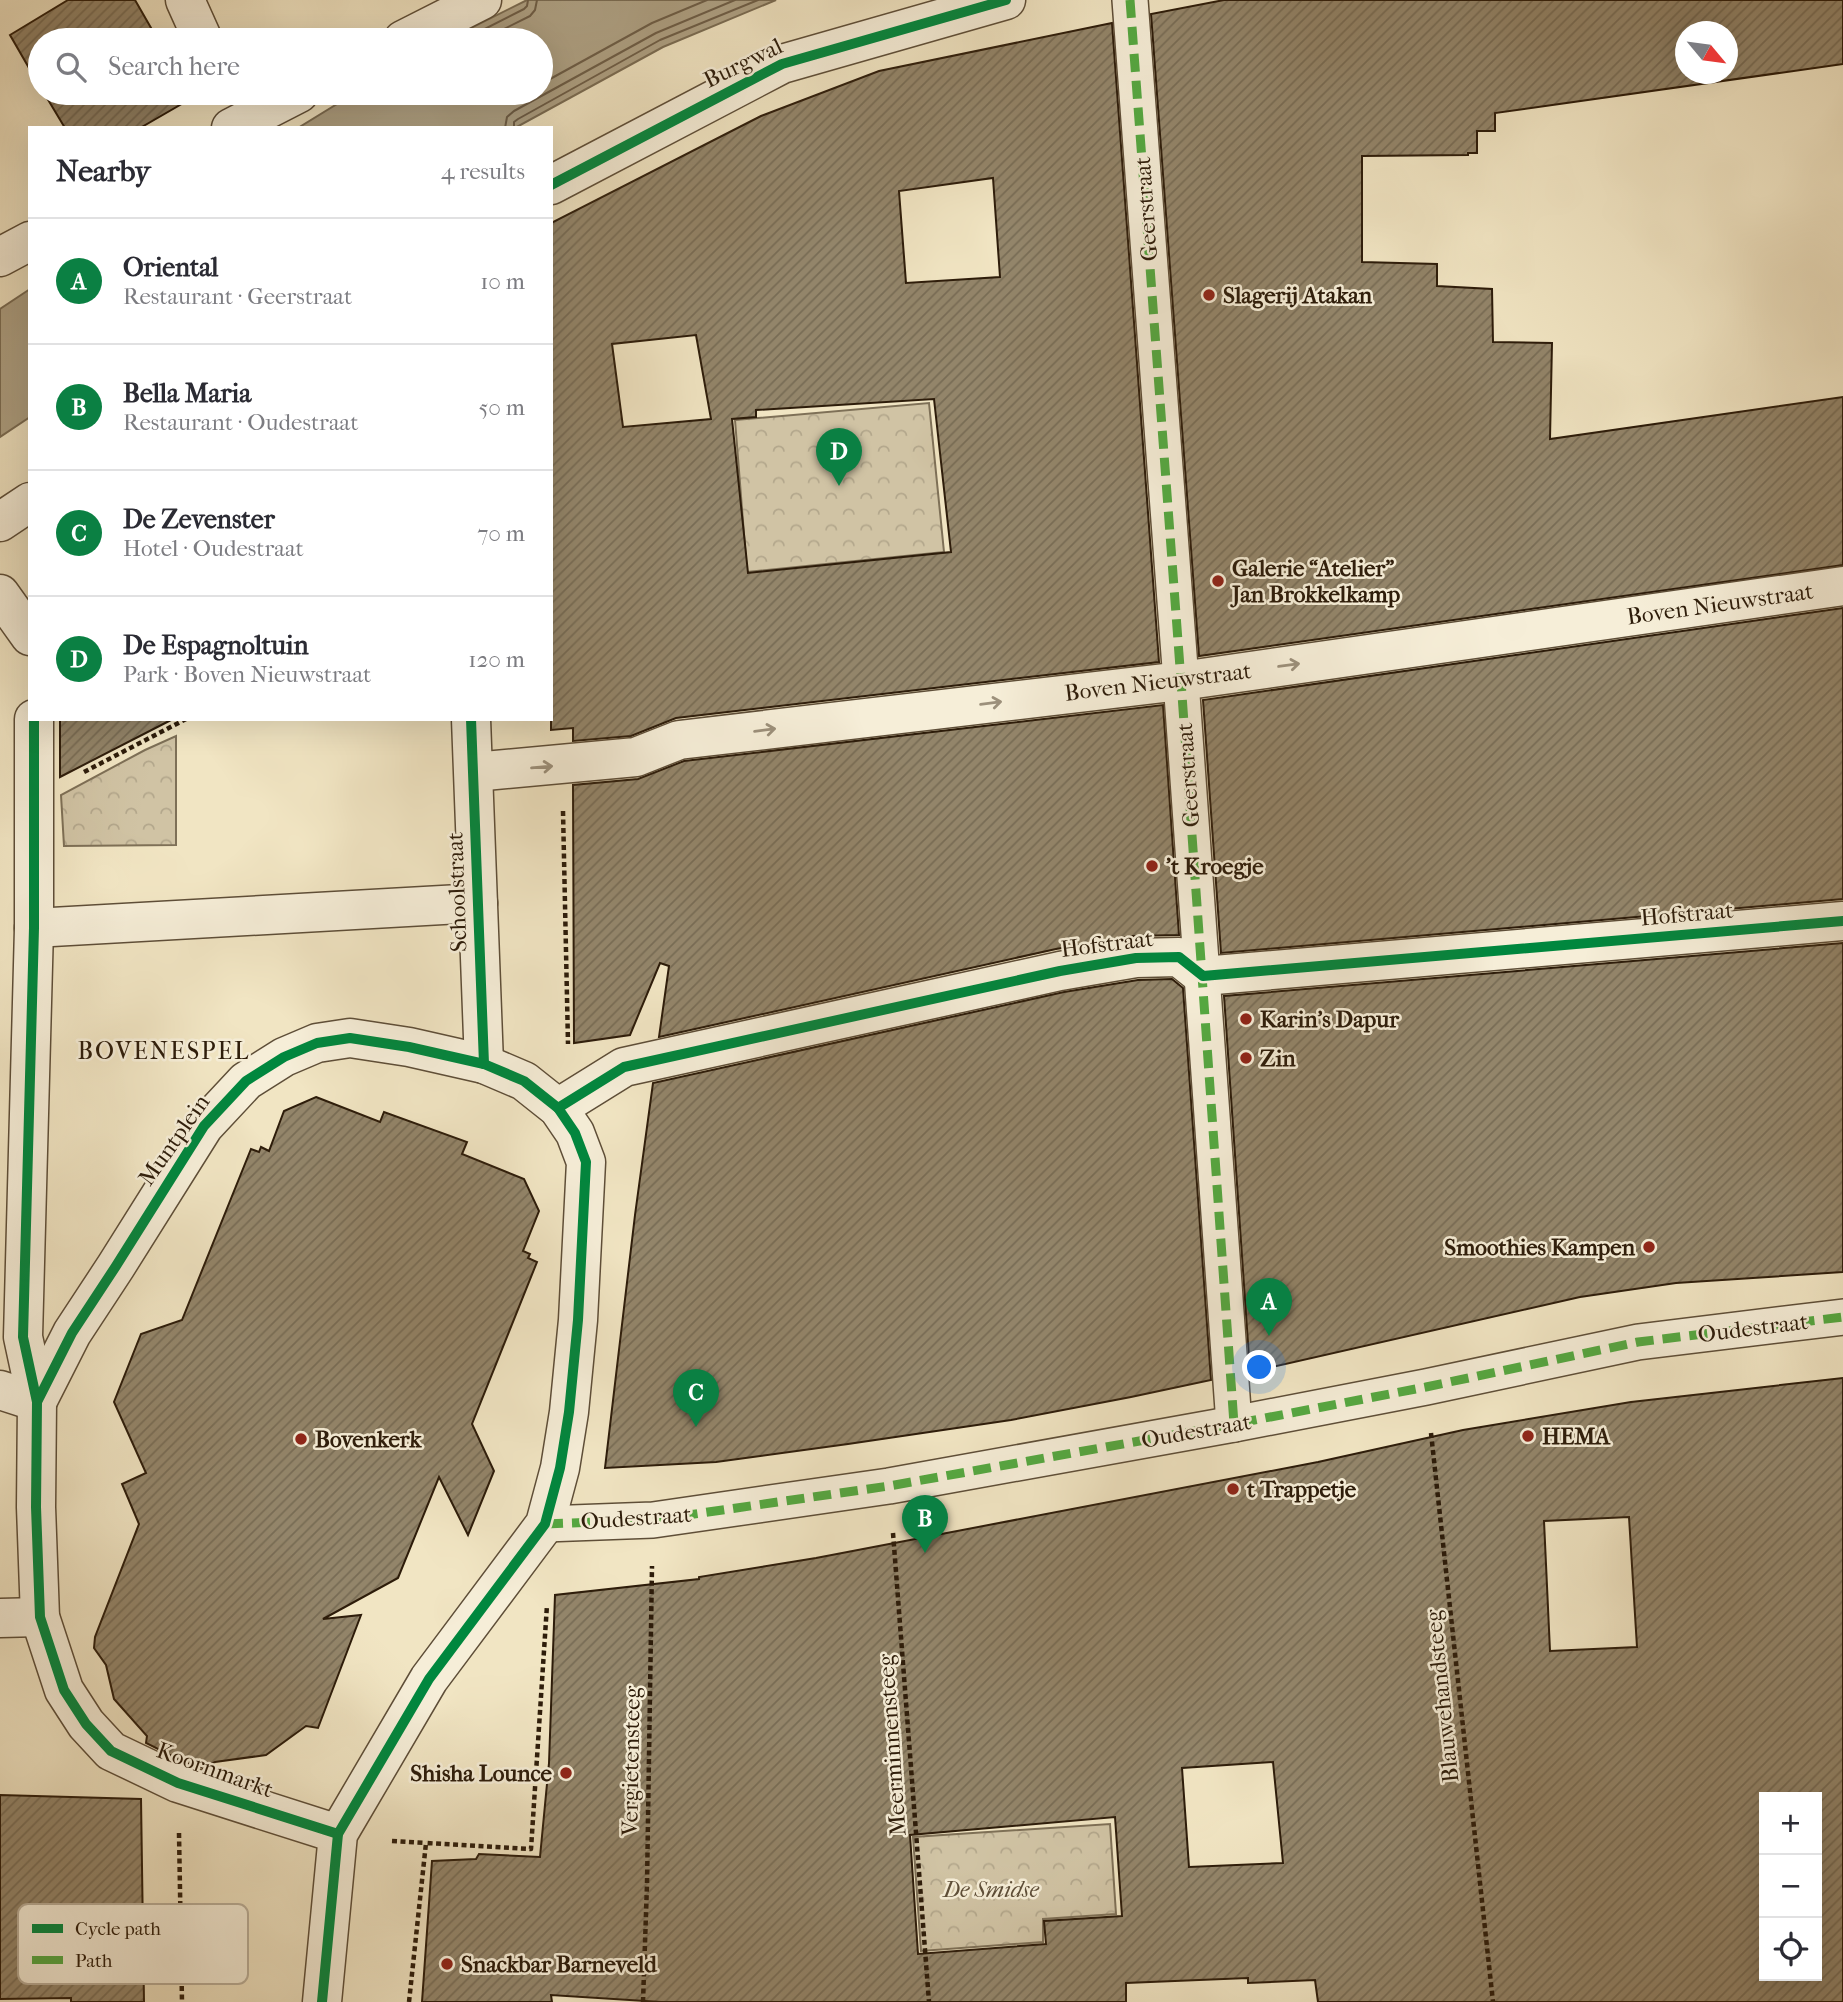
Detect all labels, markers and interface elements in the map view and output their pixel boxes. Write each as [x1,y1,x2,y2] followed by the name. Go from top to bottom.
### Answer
[1675,21,1738,84] north arrow
[28,28,553,105] search box
[699,32,787,94] street label: Burgwal
[52,48,90,86] icon: search
[108,51,240,82] text: Search here
[56,154,151,189] text: Nearby
[1129,156,1163,262] street label: Geerstraat
[441,158,525,185] text: 4 results
[123,252,218,283] text: Oriental
[72,268,86,295] text: A
[480,268,525,295] text: 10 m
[1223,282,1373,309] place label: Slagerij Atakan
[123,283,352,310] text: Restaurant · Geerstraat
[1201,287,1217,303] marker: Slagerij Atakan
[123,378,251,409] text: Bella Maria
[72,394,86,421] text: B
[478,394,525,421] text: 50 m
[123,409,358,436] text: Restaurant · Oudestraat
[816,428,862,486] pin: D
[123,504,275,535] text: De Zevenster
[71,520,87,547] text: C
[477,520,525,547] text: 70 m
[123,535,304,562] text: Hotel · Oudestraat
[1230,555,1401,608] place label: Galerie “Atelier” Jan Brokkelkamp
[1210,573,1226,589] marker: Galerie “Atelier” Jan Brokkelkamp
[1625,578,1815,630] street label: Boven Nieuwstraat
[123,630,309,661] text: De Espagnoltuin
[70,646,88,673] text: D
[468,646,525,673] text: 120 m
[1063,657,1253,707] street label: Boven Nieuwstraat
[1278,658,1300,671] one-way arrow
[123,661,371,688] text: Park · Boven Nieuwstraat
[979,697,1002,710] one-way arrow
[1171,722,1205,828] street label: Geerstraat
[753,724,776,737] one-way arrow
[530,760,553,773] one-way arrow
[441,831,473,953] street label: Schoolstraat
[1166,853,1264,880] place label: 't Kroegje
[1144,858,1160,874] marker: 't Kroegje
[1640,897,1734,931] street label: Hofstraat
[1059,925,1155,963] street label: Hofstraat
[1260,1006,1400,1033] place label: Karin's Dapur
[1238,1011,1254,1027] marker: Karin's Dapur
[77,1037,251,1065] district label: BOVENESPEL
[1260,1045,1296,1072] place label: Zin
[1238,1050,1254,1066] marker: Zin
[133,1089,216,1191] street label: Muntplein
[1444,1234,1636,1261] place label: Smoothies Kampen
[1641,1239,1657,1255] marker: Smoothies Kampen
[1246,1278,1292,1336] pin: A
[1696,1308,1810,1348] street label: Oudestraat
[1242,1350,1276,1384] your location
[673,1369,719,1427] pin: C
[1139,1408,1253,1454] street label: Oudestraat
[1542,1423,1611,1450] place label: HEMA
[315,1426,422,1453] place label: Bovenkerk
[1520,1428,1536,1444] marker: HEMA
[293,1431,309,1447] marker: Bovenkerk
[1246,1476,1357,1503] place label: t Trappetje
[1225,1481,1241,1497] marker: t Trappetje
[902,1495,948,1553] pin: B
[580,1501,692,1535] street label: Oudestraat
[1419,1607,1465,1784] street label: Blauwehandsteeg
[872,1652,912,1837] street label: Meerminnensteeg
[616,1685,646,1837] street label: Vergietensteeg
[153,1736,277,1804] street label: Koornmarkt
[410,1760,553,1787] place label: Shisha Lounce
[558,1765,574,1781] marker: Shisha Lounce
[1759,1792,1822,1981] map controls
[1759,1792,1822,1855] button: +
[1759,1855,1822,1918] button: −
[941,1876,1039,1903] park label: De Smidse
[18,1904,248,1984] legend
[75,1918,161,1940] text: Cycle path
[1759,1918,1822,1981] button: locate
[75,1950,113,1972] text: Path
[461,1951,658,1978] place label: Snackbar Barneveld
[439,1956,455,1972] marker: Snackbar Barneveld

